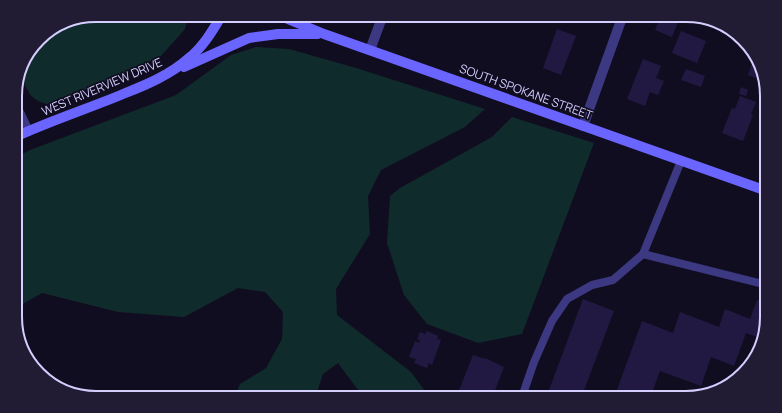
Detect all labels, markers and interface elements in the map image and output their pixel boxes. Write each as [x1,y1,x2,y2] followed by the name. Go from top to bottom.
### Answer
[39,53,165,120] street label: WEST RIVERVIEW DRIVE
[457,59,596,124] street label: SOUTH SPOKANE STREET

